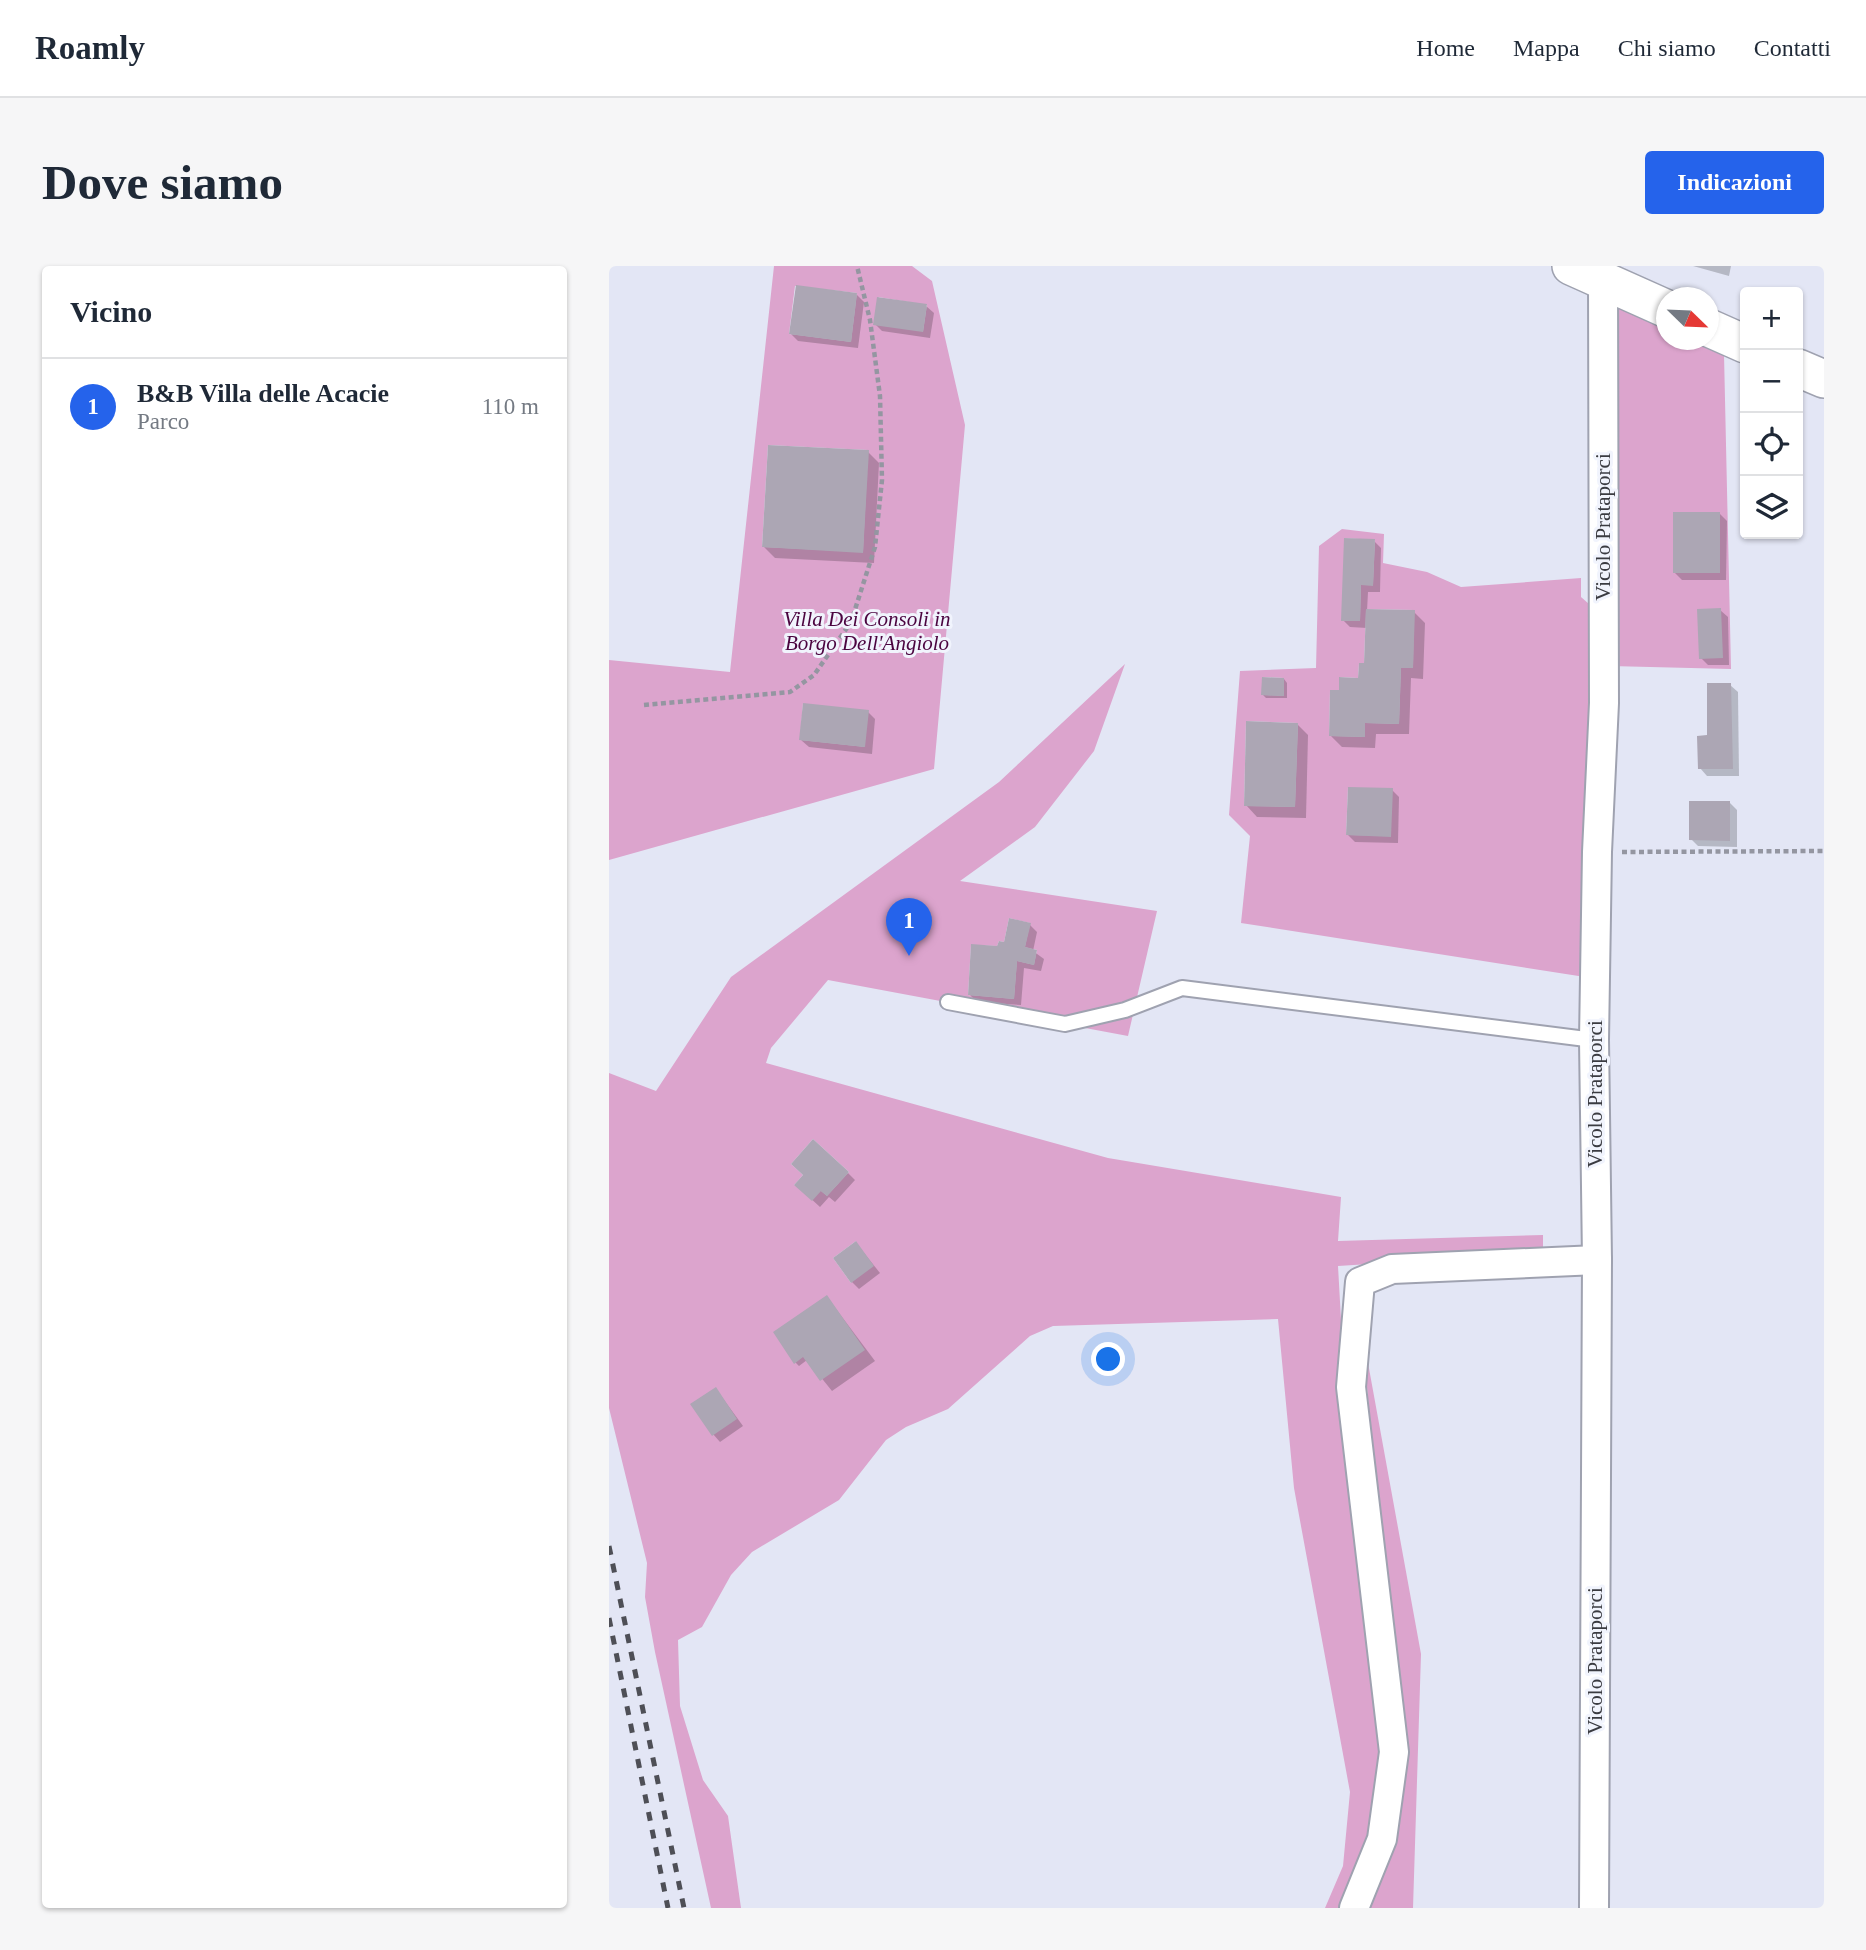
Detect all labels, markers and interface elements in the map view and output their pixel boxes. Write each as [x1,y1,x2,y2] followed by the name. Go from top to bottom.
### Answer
[35,30,145,66] text: Roamly
[1416,35,1475,61] text: Home
[1513,35,1580,61] text: Mappa
[1618,35,1716,61] text: Chi siamo
[1754,35,1831,61] text: Contatti
[1645,151,1824,214] button: Indicazioni
[42,155,283,210] text: Dove siamo
[1656,287,1719,350] north arrow
[1740,287,1803,539] map controls
[1740,287,1803,350] button: +
[70,295,152,328] text: Vicino
[1740,350,1803,413] button: −
[137,379,389,408] text: B&B Villa delle Acacie
[87,394,99,419] text: 1
[482,394,539,419] text: 110 m
[137,409,189,434] text: Parco
[1740,413,1803,476] button: locate
[1591,453,1615,601] street label: Vicolo Prataporci
[1740,476,1803,539] button: layers
[783,607,951,655] park label: Villa Dei Consoli in Borgo Dell'Angiolo
[886,898,932,956] pin: 1
[1583,1020,1607,1168] street label: Vicolo Prataporci
[1091,1342,1125,1376] your location
[1583,1587,1607,1735] street label: Vicolo Prataporci

